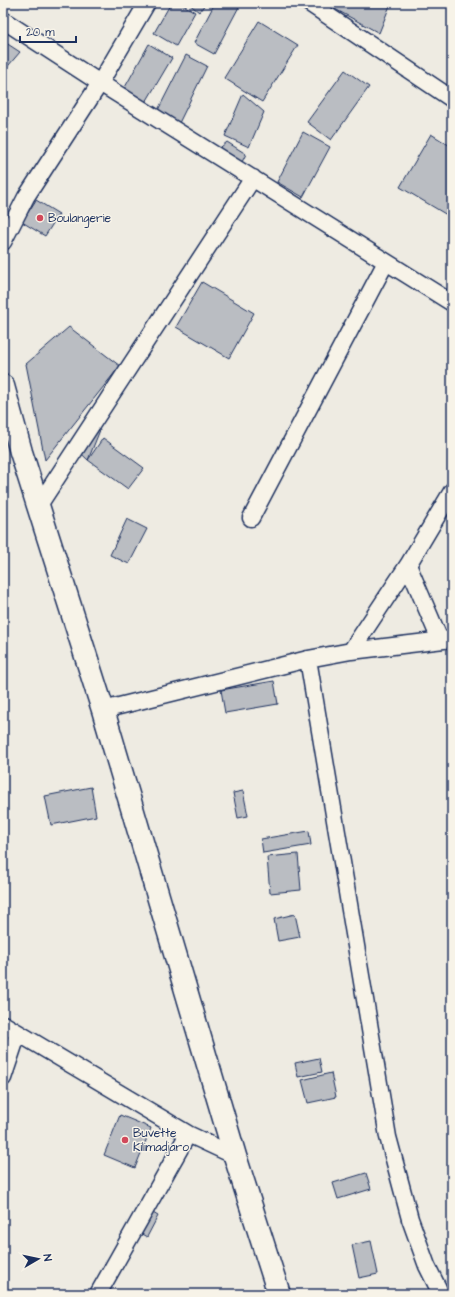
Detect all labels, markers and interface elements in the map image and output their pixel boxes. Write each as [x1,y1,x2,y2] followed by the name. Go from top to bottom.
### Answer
[20,18,76,44] scale bar
[26,24,55,41] text: 20 m
[48,210,111,228] place label: Boulangerie
[35,213,45,223] marker: Boulangerie
[133,1125,189,1156] place label: Buvette Kilimadjaro
[120,1135,130,1145] marker: Buvette Kilimadjaro
[18,1239,58,1279] north arrow
[39,1253,55,1262] text: N

